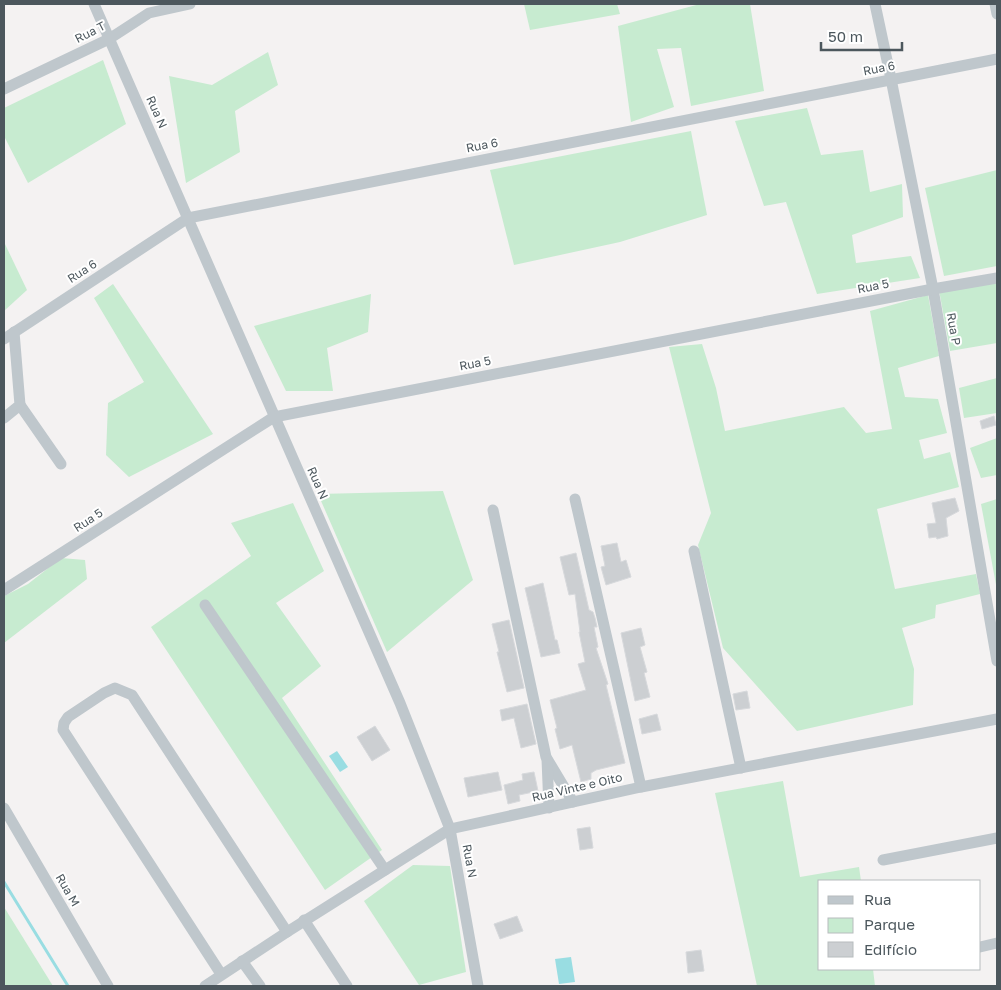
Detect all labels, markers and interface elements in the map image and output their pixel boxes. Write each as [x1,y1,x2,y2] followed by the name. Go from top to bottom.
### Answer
[72,18,108,46] street label: Rua T
[821,20,902,52] scale bar
[828,27,863,45] text: 50 m
[862,58,896,78] street label: Rua 6
[143,93,171,131] street label: Rua N
[465,135,499,155] street label: Rua 6
[64,256,100,286] street label: Rua 6
[856,276,890,296] street label: Rua 5
[944,312,964,347] street label: Rua P
[458,353,492,373] street label: Rua 5
[304,464,332,502] street label: Rua N
[71,505,106,535] street label: Rua 5
[530,769,624,805] street label: Rua Vinte e Oito
[460,843,480,879] street label: Rua N
[53,871,83,909] street label: Rua M
[818,880,981,970] legend
[864,890,891,908] text: Rua
[864,915,915,933] text: Parque
[864,940,917,958] text: Edifício

